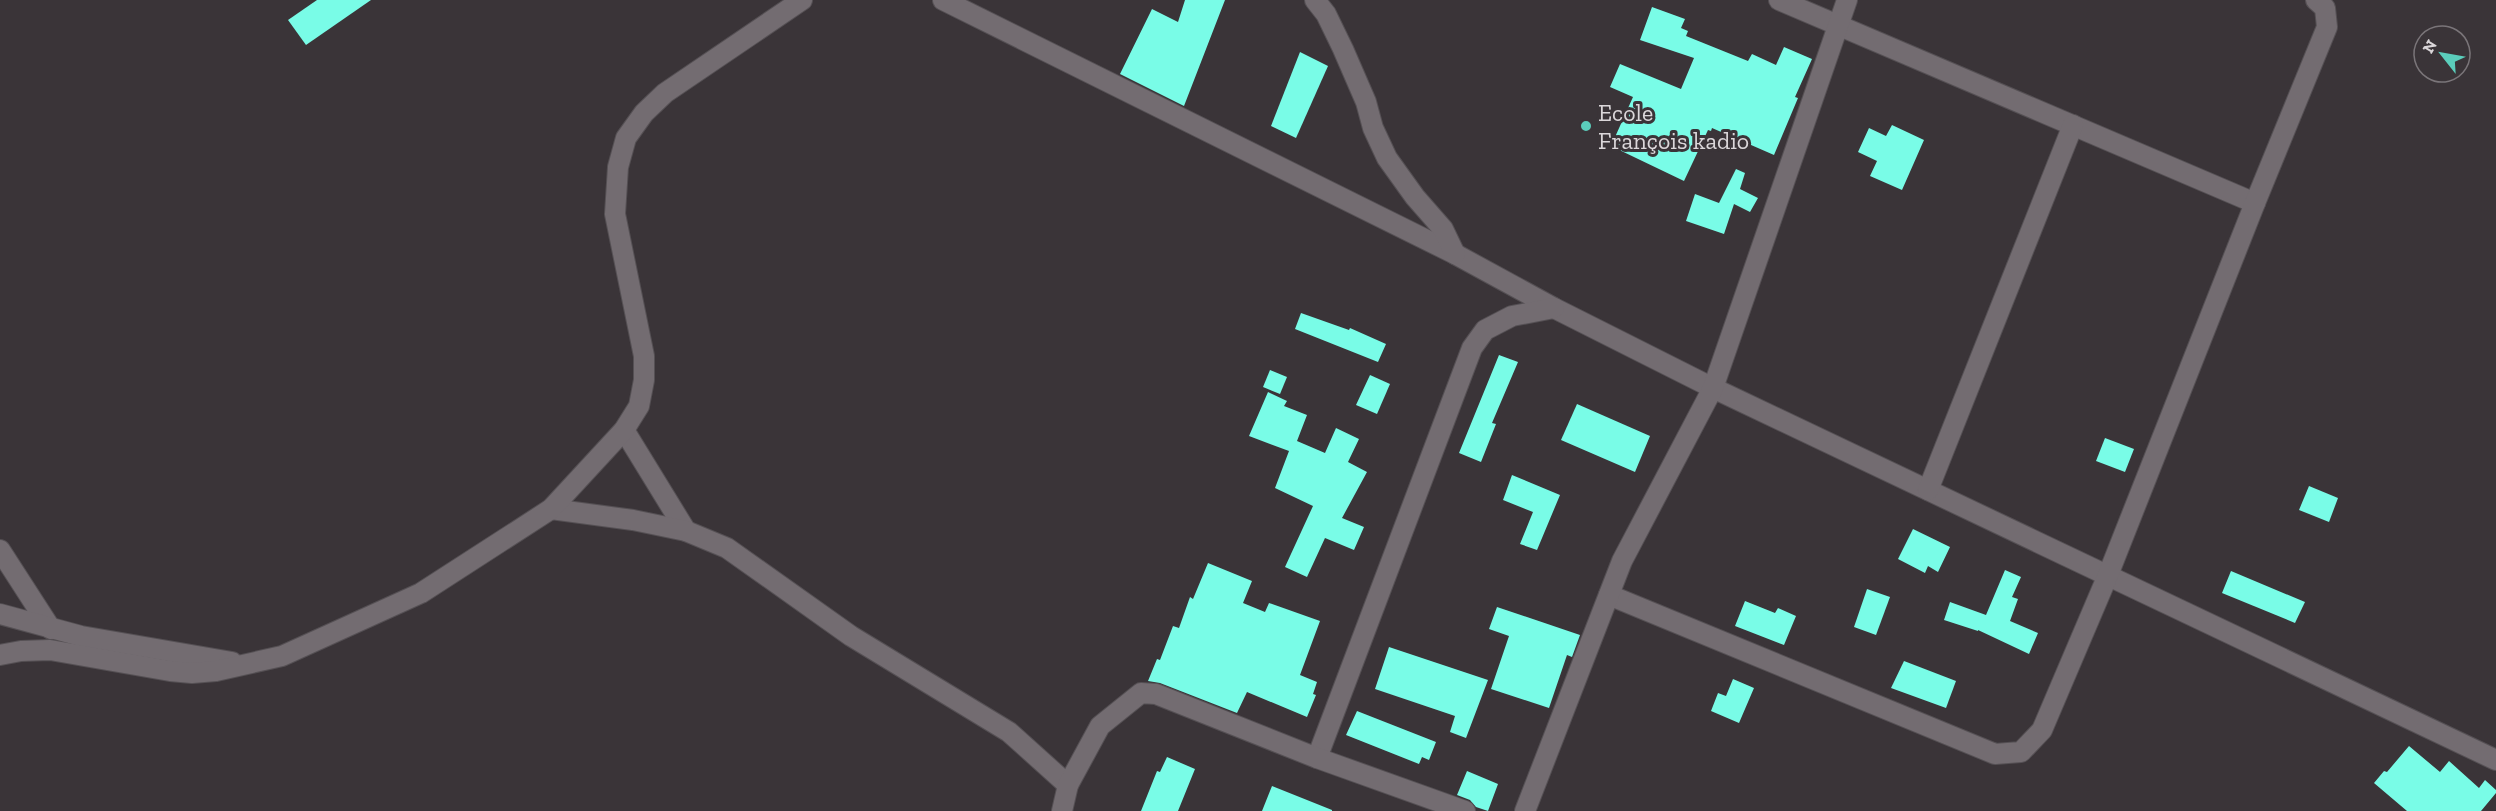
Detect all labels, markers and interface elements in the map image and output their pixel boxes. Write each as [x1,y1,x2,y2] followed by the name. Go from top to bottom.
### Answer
[2412,24,2472,84] north arrow
[2418,36,2441,57] text: N
[1598,98,1749,155] place label: Ecole François kadio
[1579,119,1593,133] marker: Ecole François kadio

